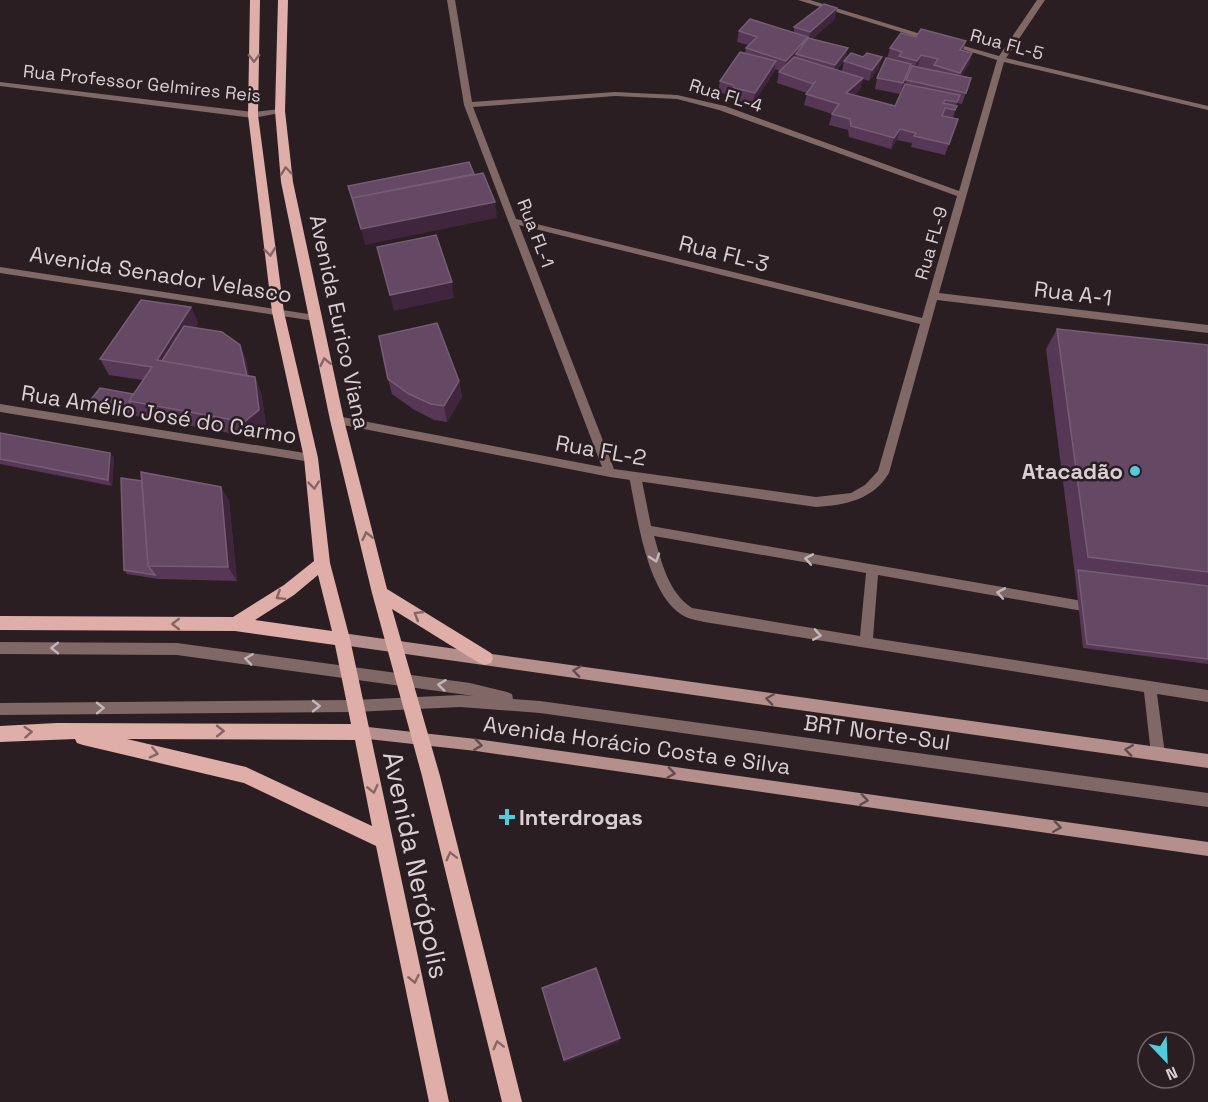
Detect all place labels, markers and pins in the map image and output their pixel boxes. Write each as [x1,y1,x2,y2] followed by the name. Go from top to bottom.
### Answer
[1022,457,1123,485] place label: Atacadão
[1128,464,1142,478] marker: Atacadão
[519,803,643,831] place label: Interdrogas
[500,810,514,824] marker: Interdrogas

